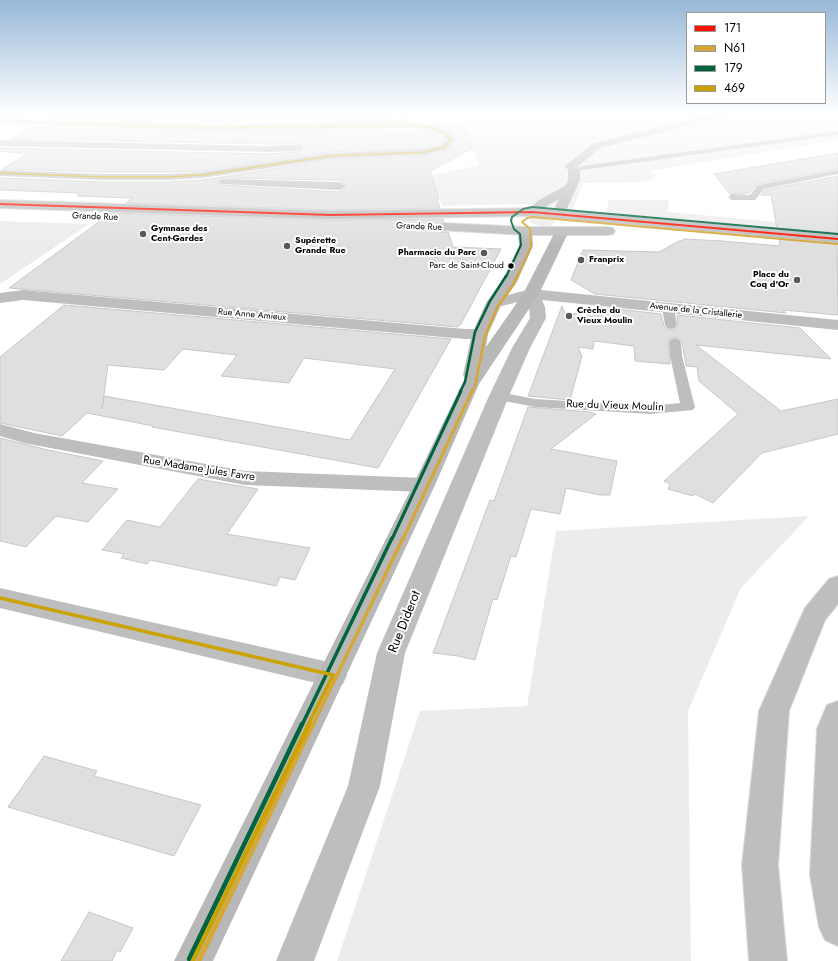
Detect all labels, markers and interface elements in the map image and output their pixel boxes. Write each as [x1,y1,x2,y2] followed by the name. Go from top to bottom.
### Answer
[686,12,826,104] legend
[724,19,741,37] text: 171
[724,39,746,57] text: N61
[724,59,743,77] text: 179
[724,79,745,97] text: 469
[72,211,118,223] street label: Grande Rue
[396,221,442,233] street label: Grande Rue
[151,224,207,245] place label: Gymnase des Cent-Gardes
[138,229,148,239] marker: Gymnase des Cent-Gardes
[295,236,346,257] place label: Supérette Grande Rue
[282,241,292,251] marker: Supérette Grande Rue
[398,248,476,258] place label: Pharmacie du Parc
[479,248,489,258] marker: Pharmacie du Parc
[576,255,586,265] marker: Franprix
[589,255,624,265] place label: Franprix
[429,261,504,271] place label: Parc de Saint-Cloud
[506,261,516,271] marker: Parc de Saint-Cloud
[750,270,789,291] place label: Place du Coq d'Or
[792,275,802,285] marker: Place du Coq d'Or
[649,301,743,321] street label: Avenue de la Cristallerie
[577,306,633,327] place label: Crèche du Vieux Moulin
[218,307,286,323] street label: Rue Anne Amieux
[564,311,574,321] marker: Crèche du Vieux Moulin
[566,398,664,414] street label: Rue du Vieux Moulin
[142,454,256,484] street label: Rue Madame Jules Favre
[385,589,425,655] street label: Rue Diderot

